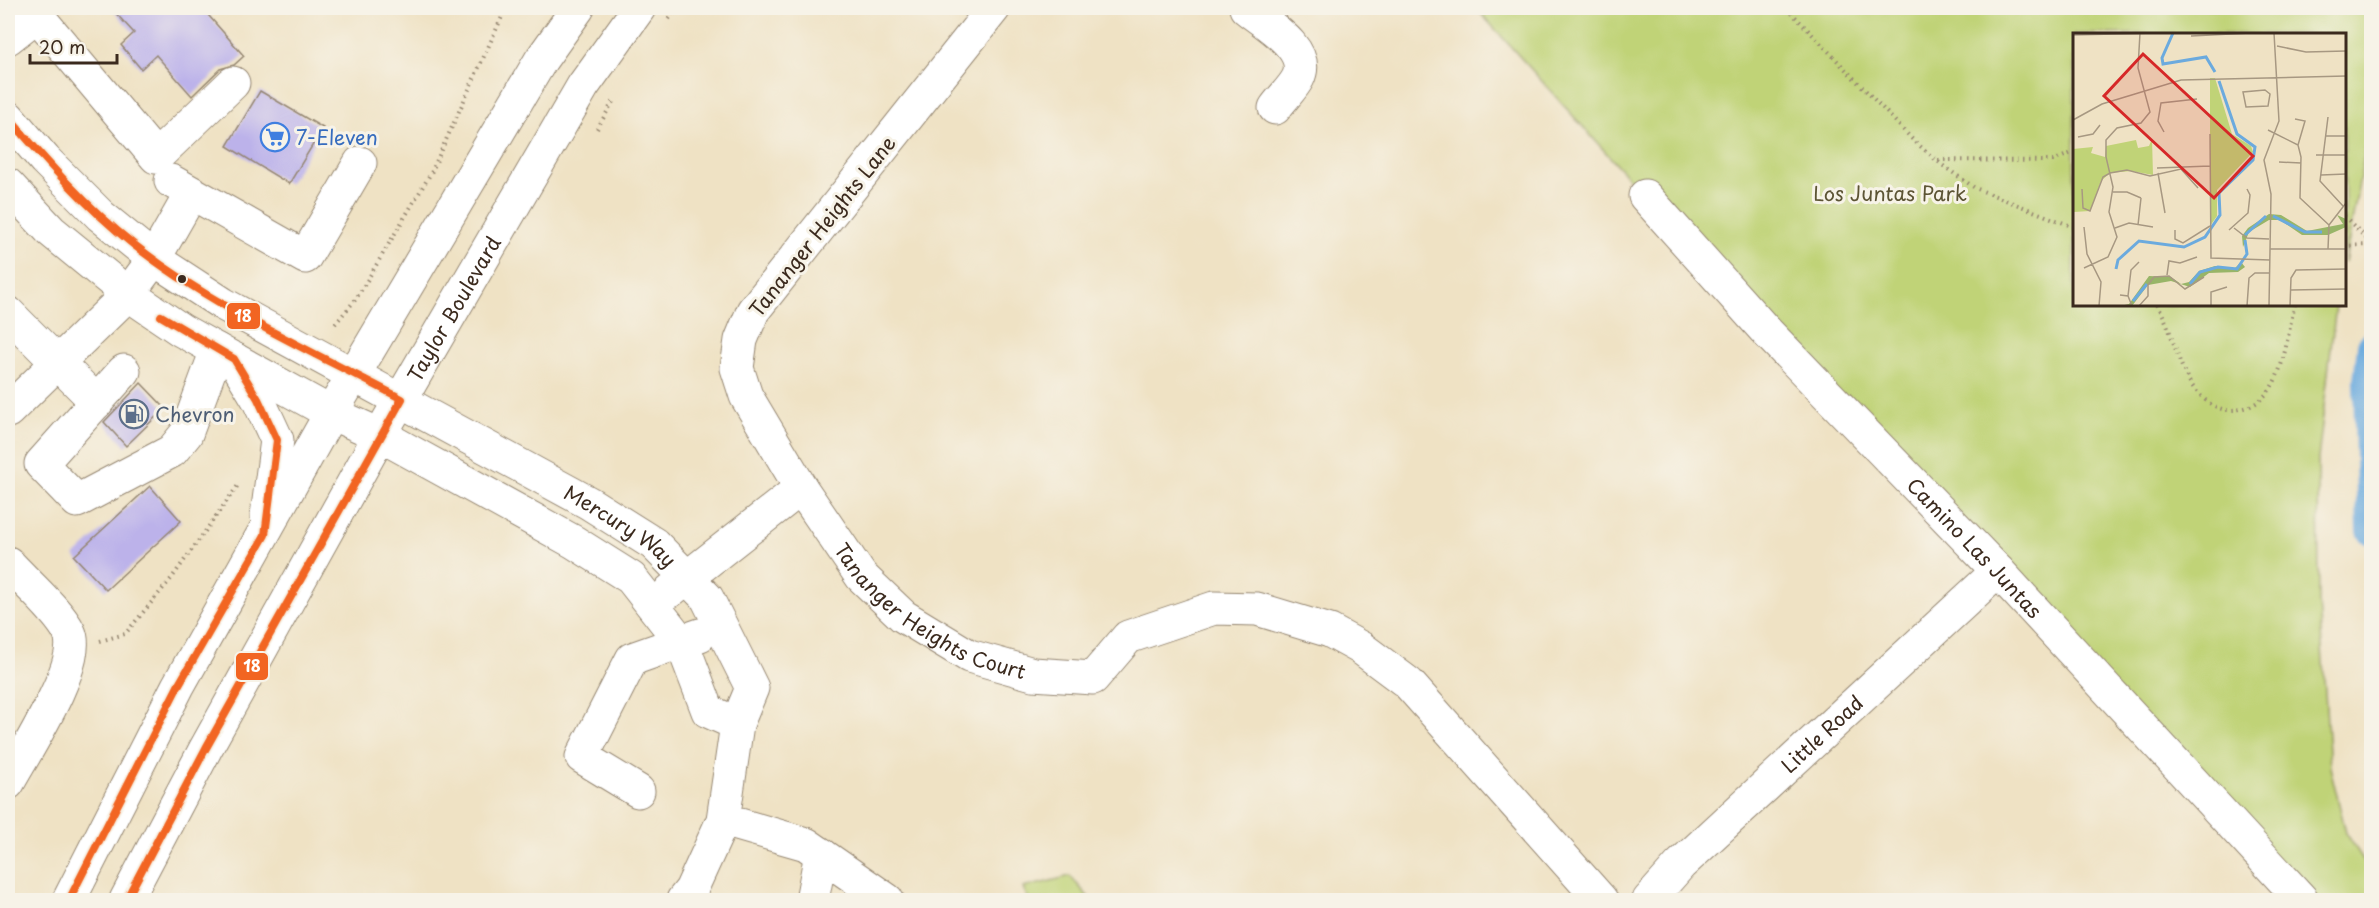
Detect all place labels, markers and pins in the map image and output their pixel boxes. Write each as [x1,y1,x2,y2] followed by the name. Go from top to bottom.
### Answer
[259,121,291,153] supermarket icon: 7-Eleven
[296,122,378,152] place label: 7-Eleven
[176,273,188,285] unlabelled marker
[118,398,150,430] fuel station icon: Chevron
[155,399,235,429] place label: Chevron

